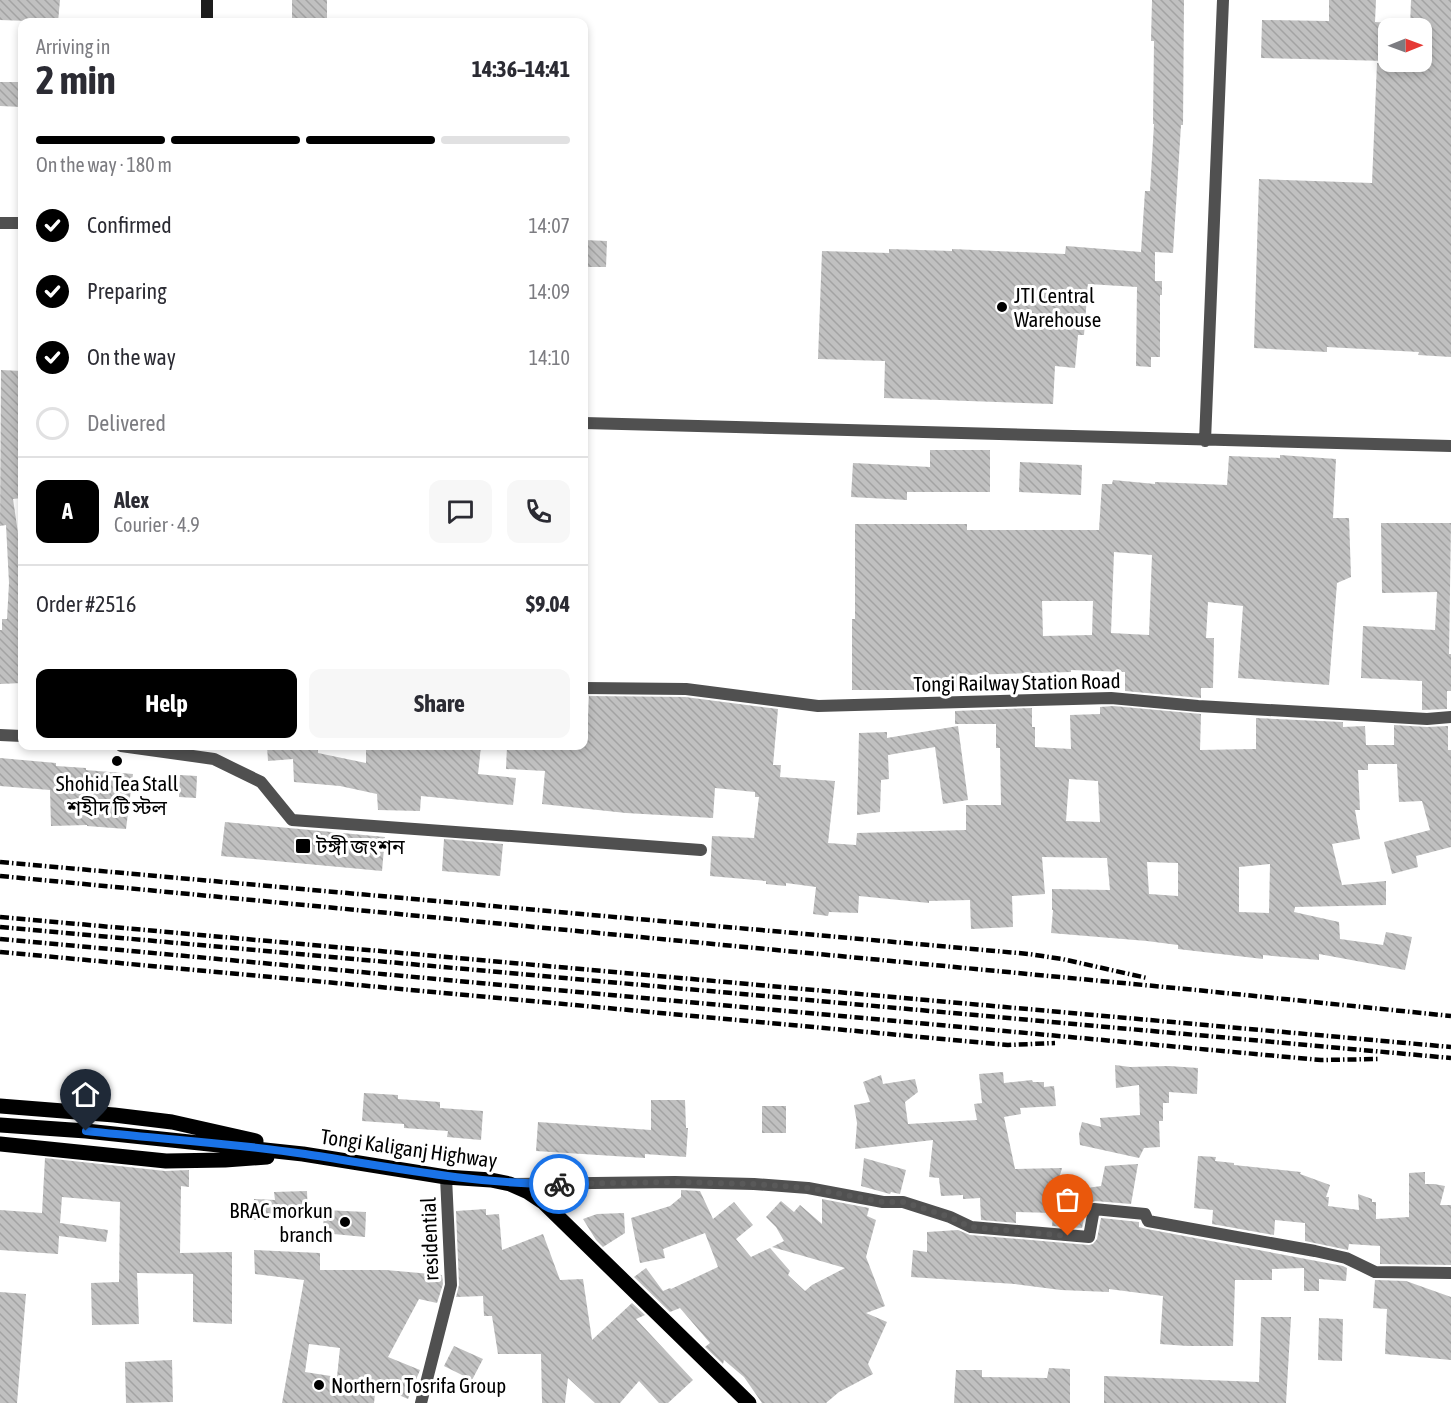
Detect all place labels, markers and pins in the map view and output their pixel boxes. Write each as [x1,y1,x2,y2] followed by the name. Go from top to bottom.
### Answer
[1014,283,1101,331] place label: JTI Central Warehouse
[995,300,1009,314] marker: JTI Central Warehouse
[110,754,124,768] marker: Shohid Tea Stall শহীদ টি স্টল
[56,771,179,819] place label: Shohid Tea Stall শহীদ টি স্টল
[315,834,405,858] place label: টঙ্গী জংশন
[294,837,312,855] marker: টঙ্গী জংশন
[60,1069,111,1131] pin
[1042,1174,1093,1236] pin
[229,1198,333,1246] place label: BRAC morkun branch
[338,1215,352,1229] marker: BRAC morkun branch
[331,1373,506,1397] place label: Northern Tosrifa Group
[312,1378,326,1392] marker: Northern Tosrifa Group

